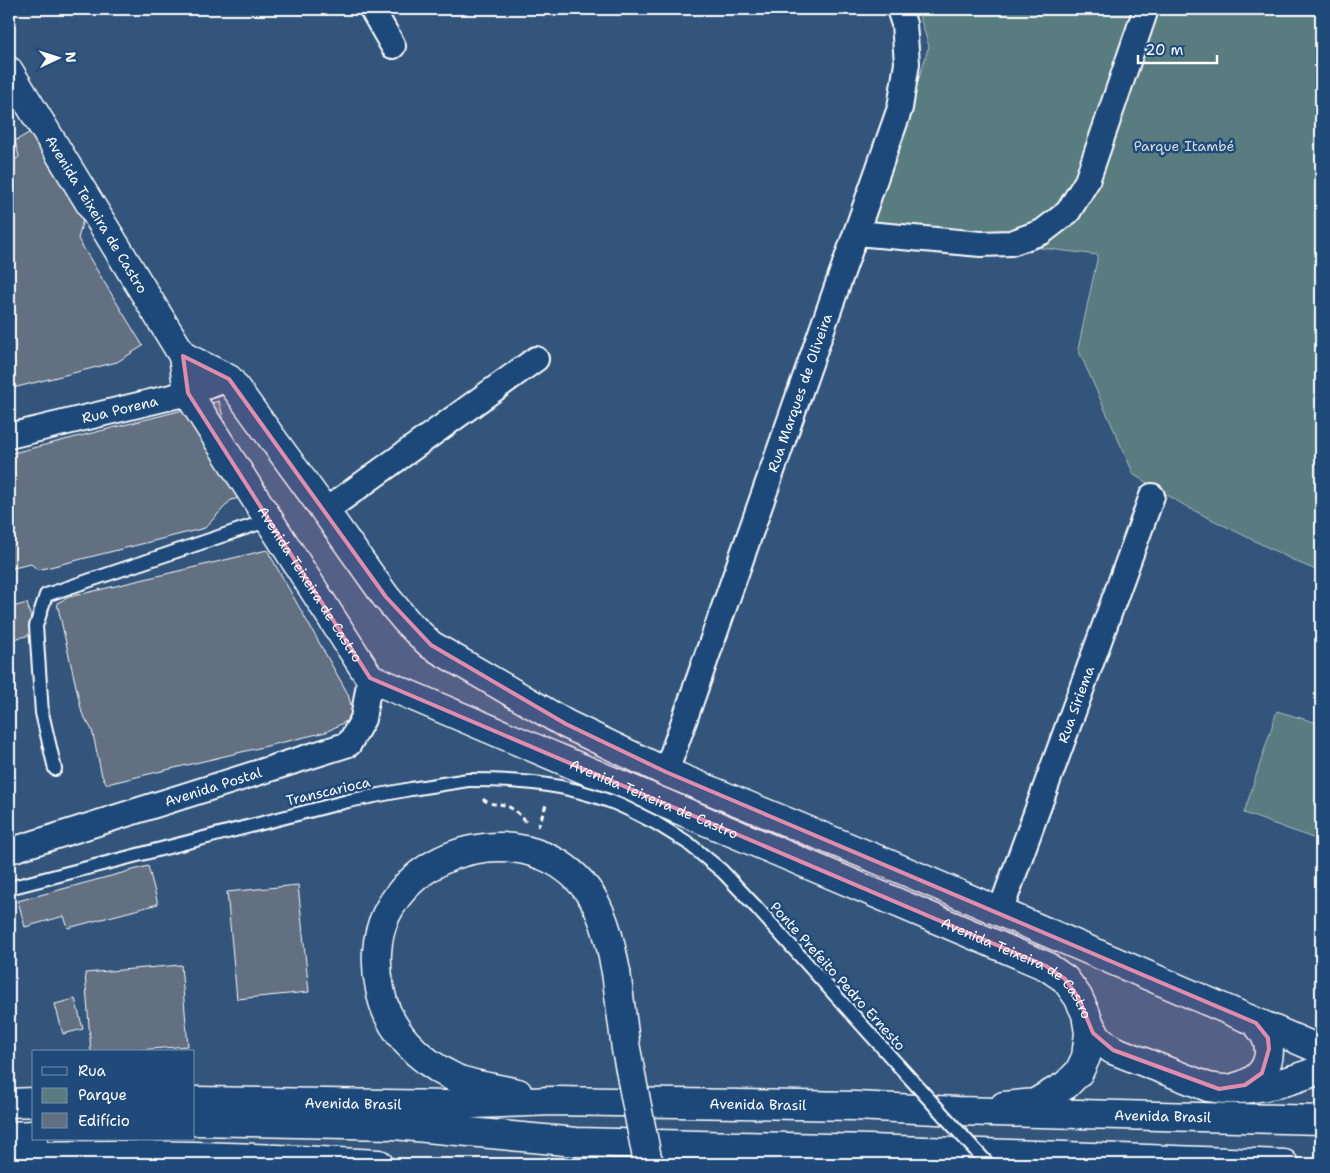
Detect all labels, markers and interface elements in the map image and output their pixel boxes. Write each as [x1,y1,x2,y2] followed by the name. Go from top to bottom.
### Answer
[32,32,82,82] north arrow
[1138,32,1216,64] scale bar
[1145,40,1184,60] text: 20 m
[62,51,80,63] text: N
[42,132,152,297] street label: Avenida Teixeira de Castro
[1134,137,1234,155] park label: Parque Itambé
[763,311,836,475] street label: Rua Marques de Oliveira
[80,391,160,427] street label: Rua Porena
[254,503,367,666] street label: Avenida Teixeira de Castro
[1054,663,1098,745] street label: Rua Siriema
[567,755,741,843] street label: Avenida Teixeira de Castro
[162,763,265,811] street label: Avenida Postal
[284,772,372,809] street label: Transcarioca
[766,898,910,1054] street label: Ponte Prefeito Pedro Ernesto
[938,913,1096,1020] street label: Avenida Teixeira de Castro
[32,1050,195,1140] legend
[78,1061,107,1081] text: Rua
[78,1085,127,1105] text: Parque
[304,1094,402,1113] street label: Avenida Brasil
[709,1095,807,1114] street label: Avenida Brasil
[1114,1106,1212,1126] street label: Avenida Brasil
[78,1111,130,1131] text: Edifício

